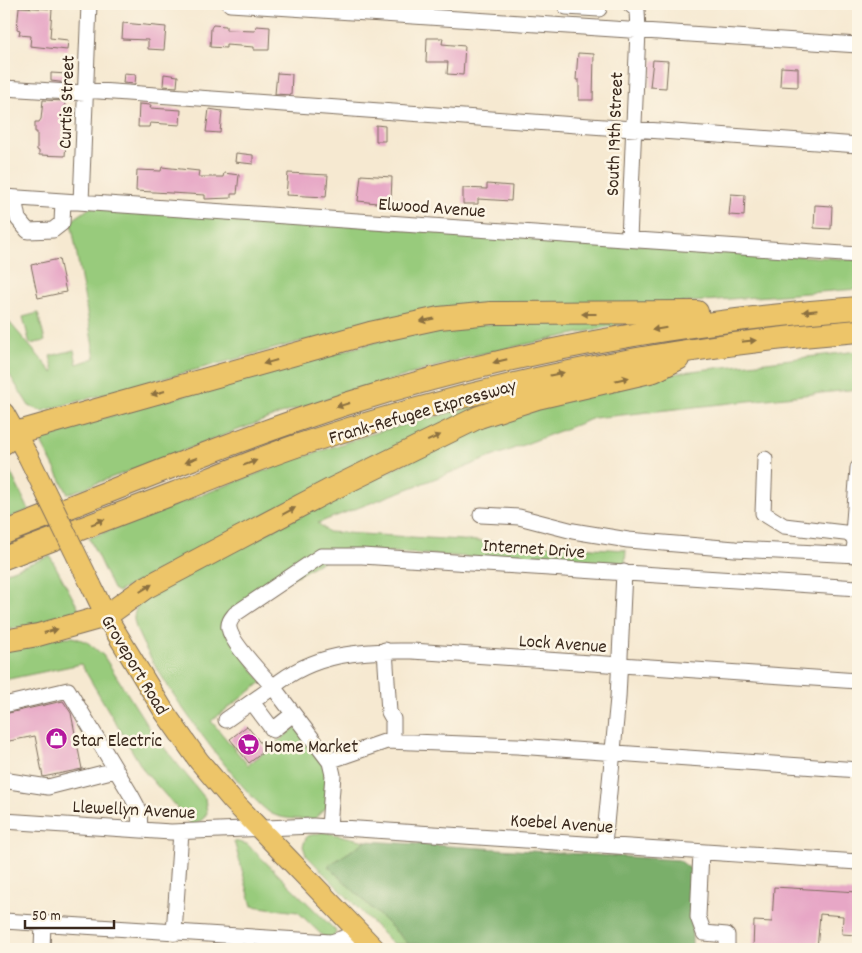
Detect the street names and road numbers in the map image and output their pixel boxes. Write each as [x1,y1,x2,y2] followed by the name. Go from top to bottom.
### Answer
[53,55,84,149] street label: Curtis Street
[601,72,632,197] street label: South 19th Street
[377,192,486,227] street label: Elwood Avenue
[326,374,520,453] street label: Frank-Refugee Expressway
[482,533,586,568] street label: Internet Drive
[92,611,174,721] street label: Groveport Road
[518,629,608,662] street label: Lock Avenue
[72,795,196,828] street label: Llewellyn Avenue
[509,808,614,843] street label: Koebel Avenue

